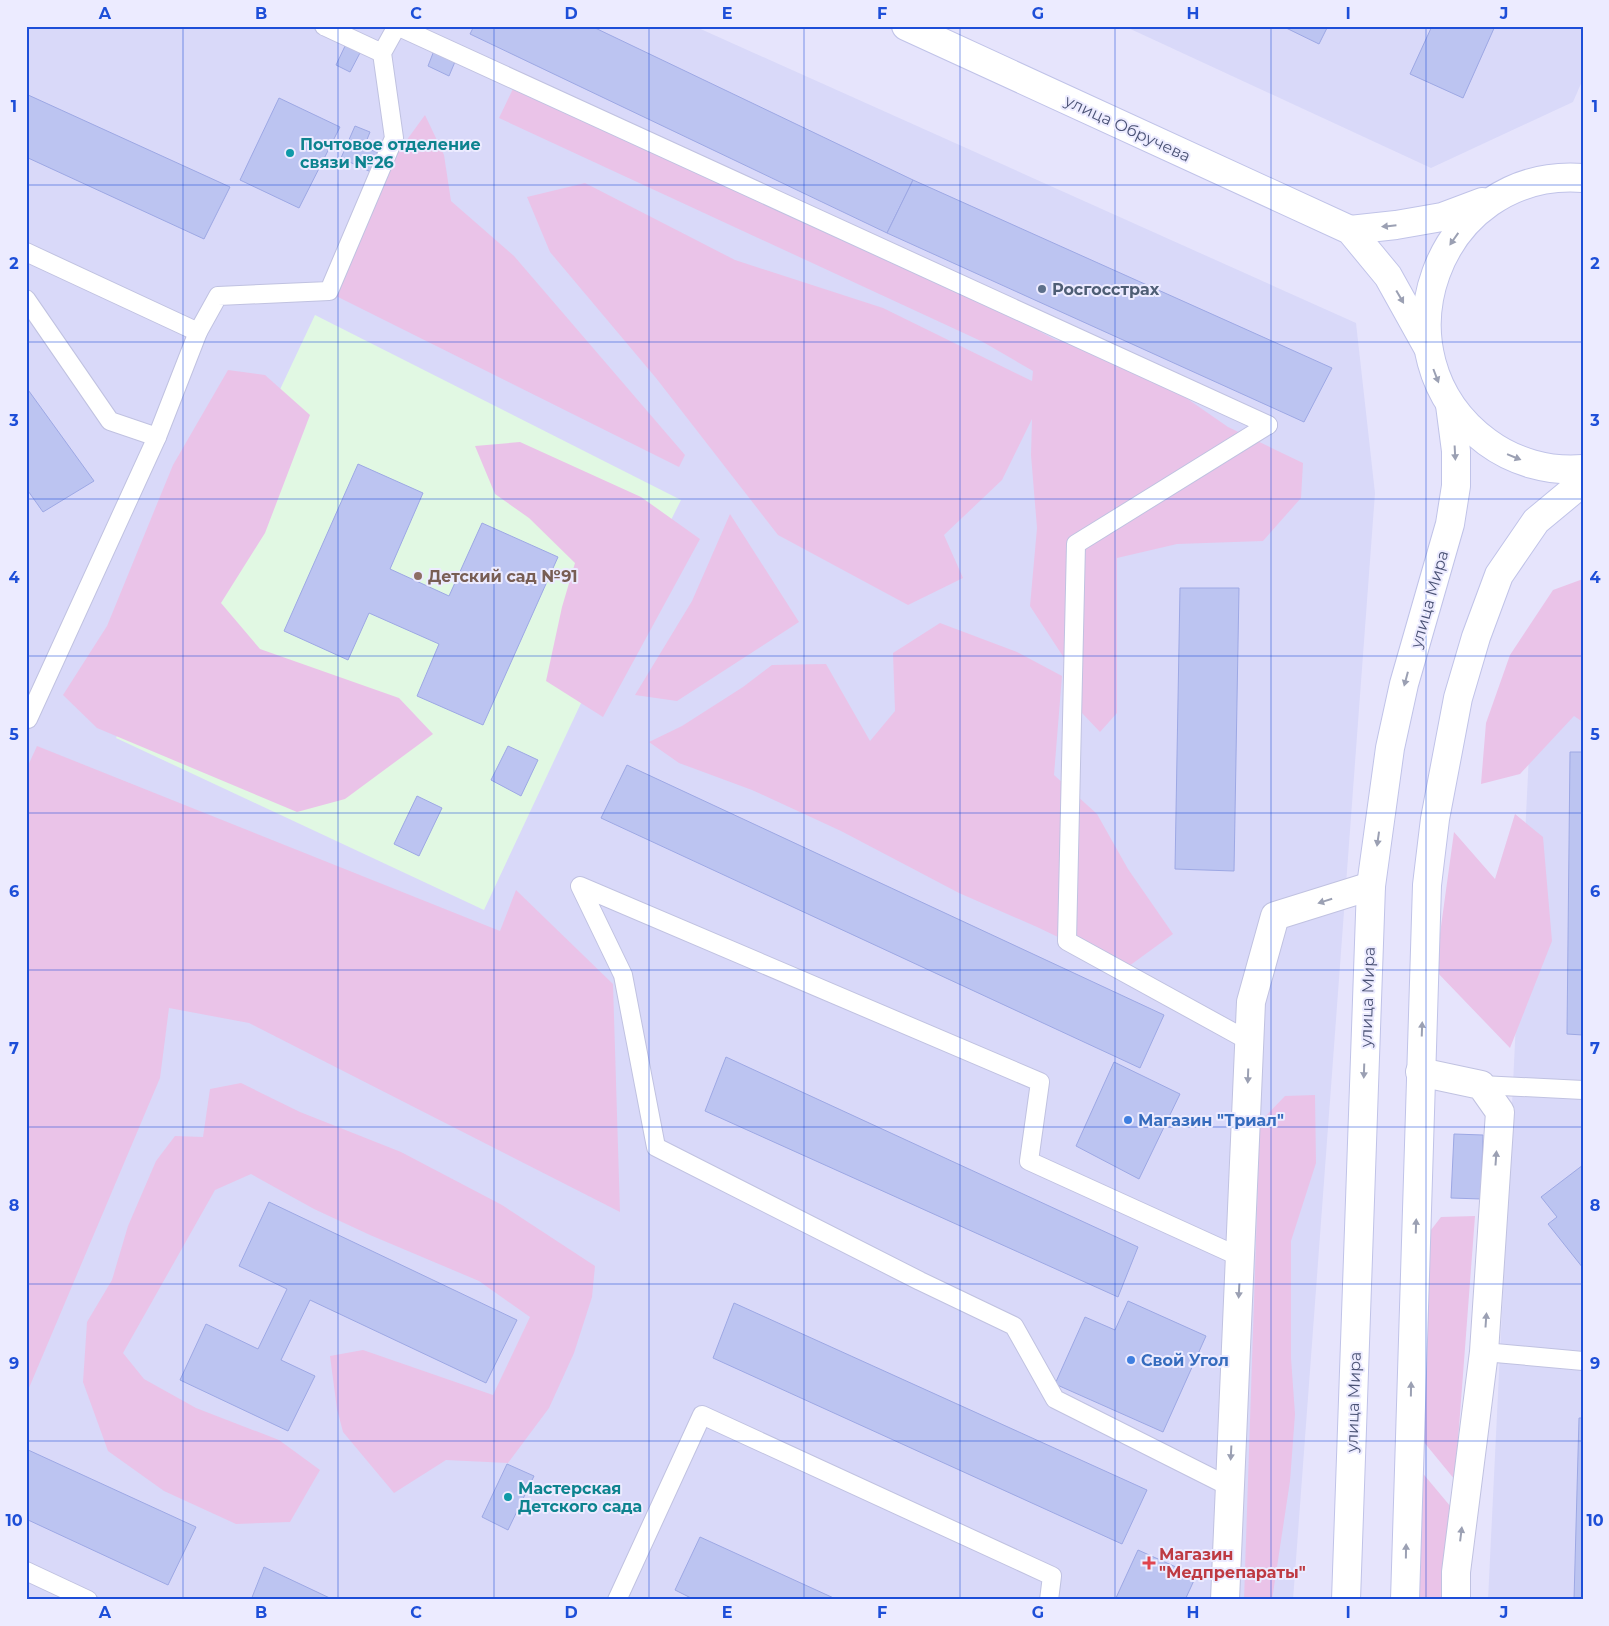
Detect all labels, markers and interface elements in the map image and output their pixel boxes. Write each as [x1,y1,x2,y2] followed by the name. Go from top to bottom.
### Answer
[98,4,112,23] text: A
[255,4,267,23] text: B
[410,4,422,23] text: C
[564,4,578,23] text: D
[722,4,732,23] text: E
[877,4,887,23] text: F
[1032,4,1044,23] text: G
[1187,4,1199,23] text: H
[1345,4,1351,23] text: I
[1499,4,1508,23] text: J
[1061,91,1194,166] street label: улица Обручева
[11,97,17,116] text: 1
[1592,97,1598,116] text: 1
[300,135,481,172] place label: Почтовое отделение связи №26
[284,147,296,159] marker: Почтовое отделение связи №26
[1380,222,1396,230] one-way arrow
[1449,232,1459,246] one-way arrow
[9,254,19,273] text: 2
[1590,254,1600,273] text: 2
[1052,280,1160,299] place label: Росгосстрах
[1036,283,1048,295] marker: Росгосстрах
[1396,290,1405,303] one-way arrow
[1433,369,1440,384] one-way arrow
[8,411,19,430] text: 3
[1589,411,1600,430] text: 3
[1452,445,1460,461] one-way arrow
[1506,454,1521,462] one-way arrow
[1406,548,1453,651] street label: улица Мира
[428,567,578,586] place label: Детский сад №91
[8,568,20,587] text: 4
[1589,568,1601,587] text: 4
[412,570,424,582] marker: Детский сад №91
[1402,671,1410,687] one-way arrow
[9,725,19,744] text: 5
[1590,725,1600,744] text: 5
[1373,831,1381,847] one-way arrow
[9,882,19,901] text: 6
[1590,882,1600,901] text: 6
[1317,897,1332,905] one-way arrow
[1356,946,1379,1049] street label: улица Мира
[1418,1020,1426,1036] one-way arrow
[9,1039,19,1058] text: 7
[1590,1039,1600,1058] text: 7
[1360,1063,1368,1079] one-way arrow
[1243,1068,1251,1084] one-way arrow
[1138,1111,1284,1130] place label: Магазин "Триал"
[1122,1114,1134,1126] marker: Магазин "Триал"
[1493,1150,1501,1166] one-way arrow
[9,1196,19,1215] text: 8
[1590,1196,1600,1215] text: 8
[1412,1218,1420,1234] one-way arrow
[1234,1283,1242,1299] one-way arrow
[1482,1312,1490,1328] one-way arrow
[1141,1351,1229,1370] place label: Свой Угол
[1342,1351,1365,1454] street label: улица Мира
[9,1354,19,1373] text: 9
[1125,1354,1137,1366] marker: Свой Угол
[1590,1354,1600,1373] text: 9
[1407,1380,1415,1396] one-way arrow
[1227,1446,1235,1462] one-way arrow
[518,1479,642,1516] place label: Мастерская Детского сада
[502,1491,514,1503] marker: Мастерская Детского сада
[5,1511,23,1530] text: 10
[1586,1511,1604,1530] text: 10
[1457,1525,1465,1541] one-way arrow
[1403,1543,1411,1559] one-way arrow
[1159,1545,1306,1582] place label: Магазин "Медпрепараты"
[1143,1557,1155,1569] marker: Магазин "Медпрепараты"
[98,1603,112,1622] text: A
[255,1603,267,1622] text: B
[410,1603,422,1622] text: C
[564,1603,578,1622] text: D
[722,1603,732,1622] text: E
[877,1603,887,1622] text: F
[1032,1603,1044,1622] text: G
[1187,1603,1199,1622] text: H
[1345,1603,1351,1622] text: I
[1499,1603,1508,1622] text: J

